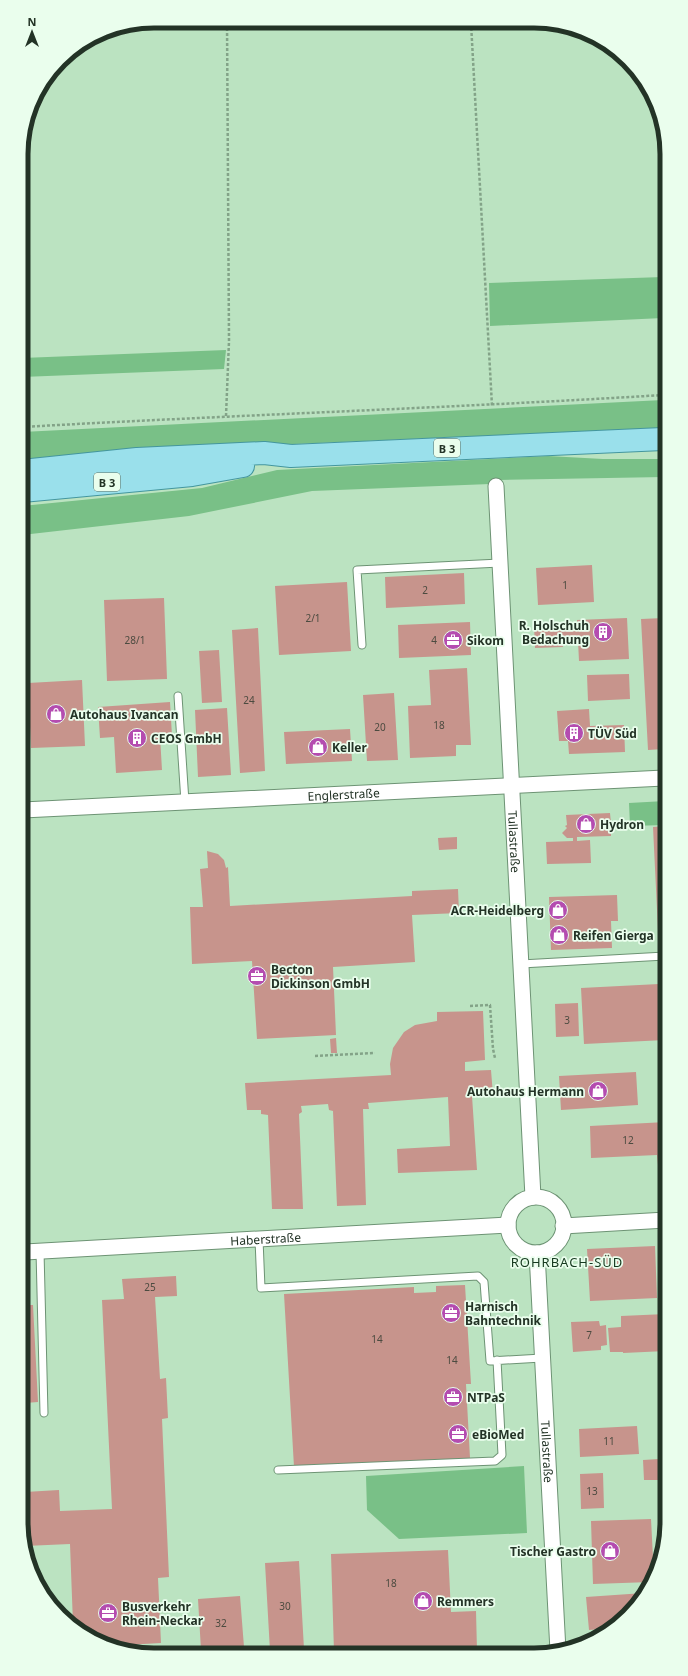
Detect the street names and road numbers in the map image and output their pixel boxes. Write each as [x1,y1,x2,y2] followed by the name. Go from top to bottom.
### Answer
[434,439,460,457] road number: B 3
[94,473,120,491] road number: B 3
[307,784,380,804] street label: Englerstraße
[504,810,525,873] street label: Tullastraße
[230,1228,302,1249] street label: Haberstraße
[537,1420,558,1484] street label: Tullastraße

